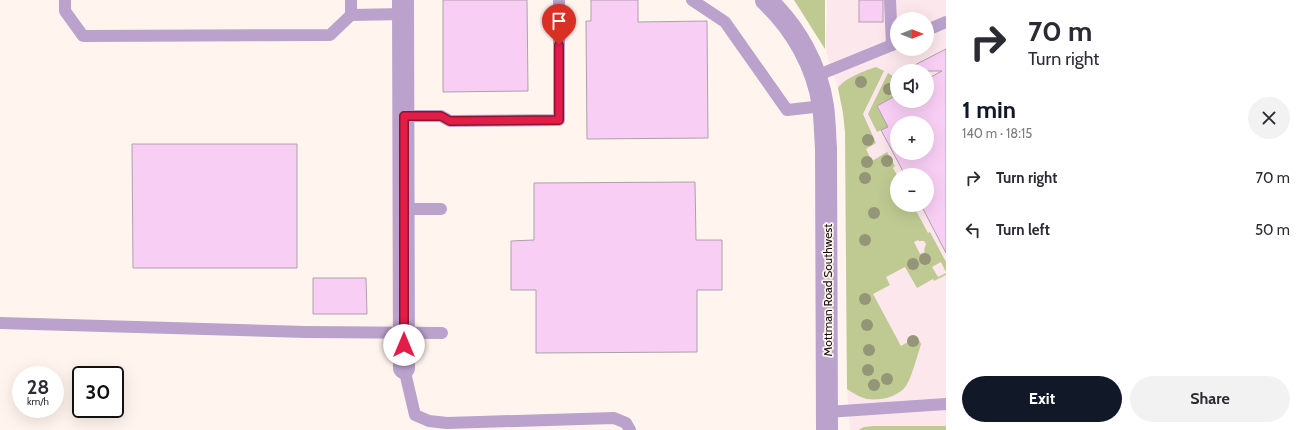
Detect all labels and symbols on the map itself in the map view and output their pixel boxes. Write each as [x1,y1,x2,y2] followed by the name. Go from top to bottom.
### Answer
[542,4,576,45] pin
[890,12,934,56] north arrow
[820,224,835,356] street label: Mottman Road Southwest
[383,324,425,366] position arrow
[72,366,124,418] speed limit sign: 30

